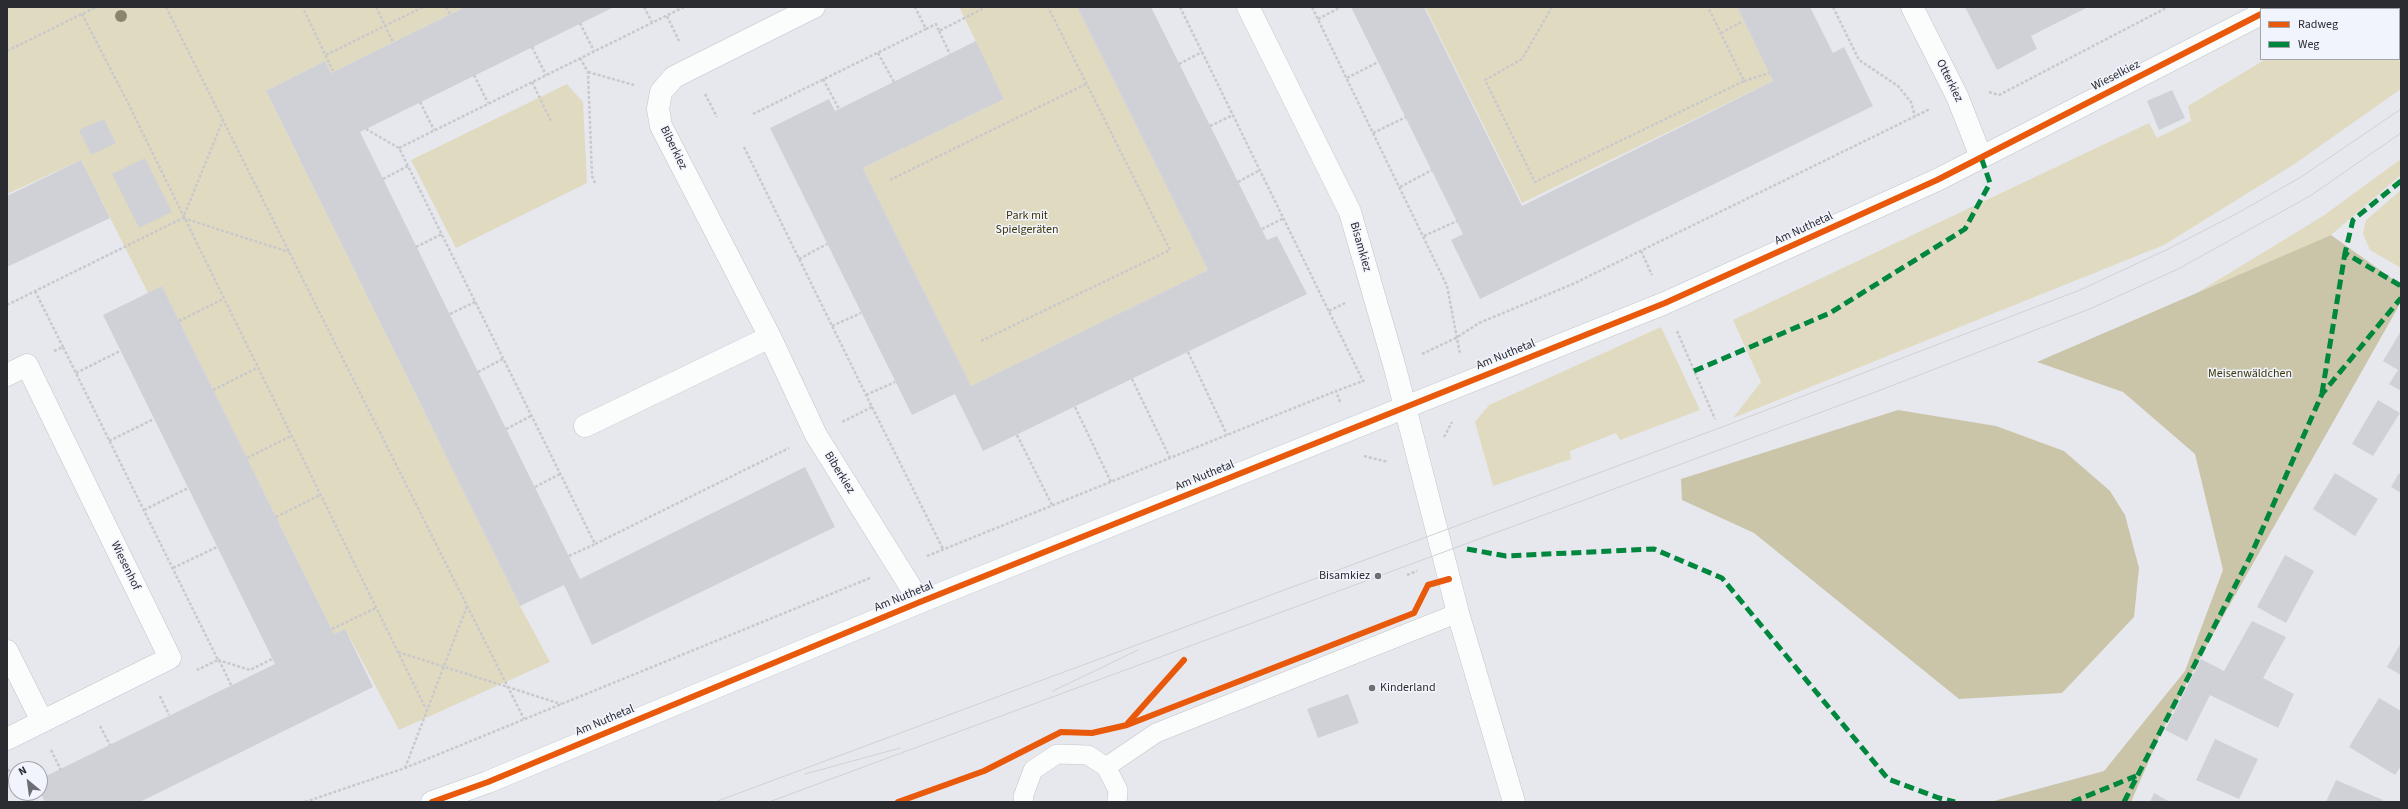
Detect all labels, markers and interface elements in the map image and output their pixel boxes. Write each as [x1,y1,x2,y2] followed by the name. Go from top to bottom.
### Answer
[2260,8,2400,60] legend
[2298,16,2338,33] text: Radweg
[2298,36,2319,53] text: Weg
[1933,57,1965,105] street label: Otterkiez
[2089,58,2143,94] street label: Wieselkiez
[656,124,690,172] street label: Biberkiez
[995,209,1059,237] park label: Park mit Spielgeräten
[1773,209,1835,249] street label: Am Nuthetal
[1346,221,1374,273] street label: Bisamkiez
[1474,337,1538,373] street label: Am Nuthetal
[2208,367,2292,381] park label: Meisenwäldchen
[821,449,857,497] street label: Biberkiez
[1173,458,1237,494] street label: Am Nuthetal
[107,539,143,593] street label: Wiesenhof
[1319,569,1370,583] place label: Bisamkiez
[1373,571,1383,581] marker: Bisamkiez
[872,579,936,615] street label: Am Nuthetal
[1380,681,1436,695] place label: Kinderland
[1367,683,1377,693] marker: Kinderland
[573,702,637,740] street label: Am Nuthetal
[8,761,48,801] north arrow
[16,763,29,779] text: N

